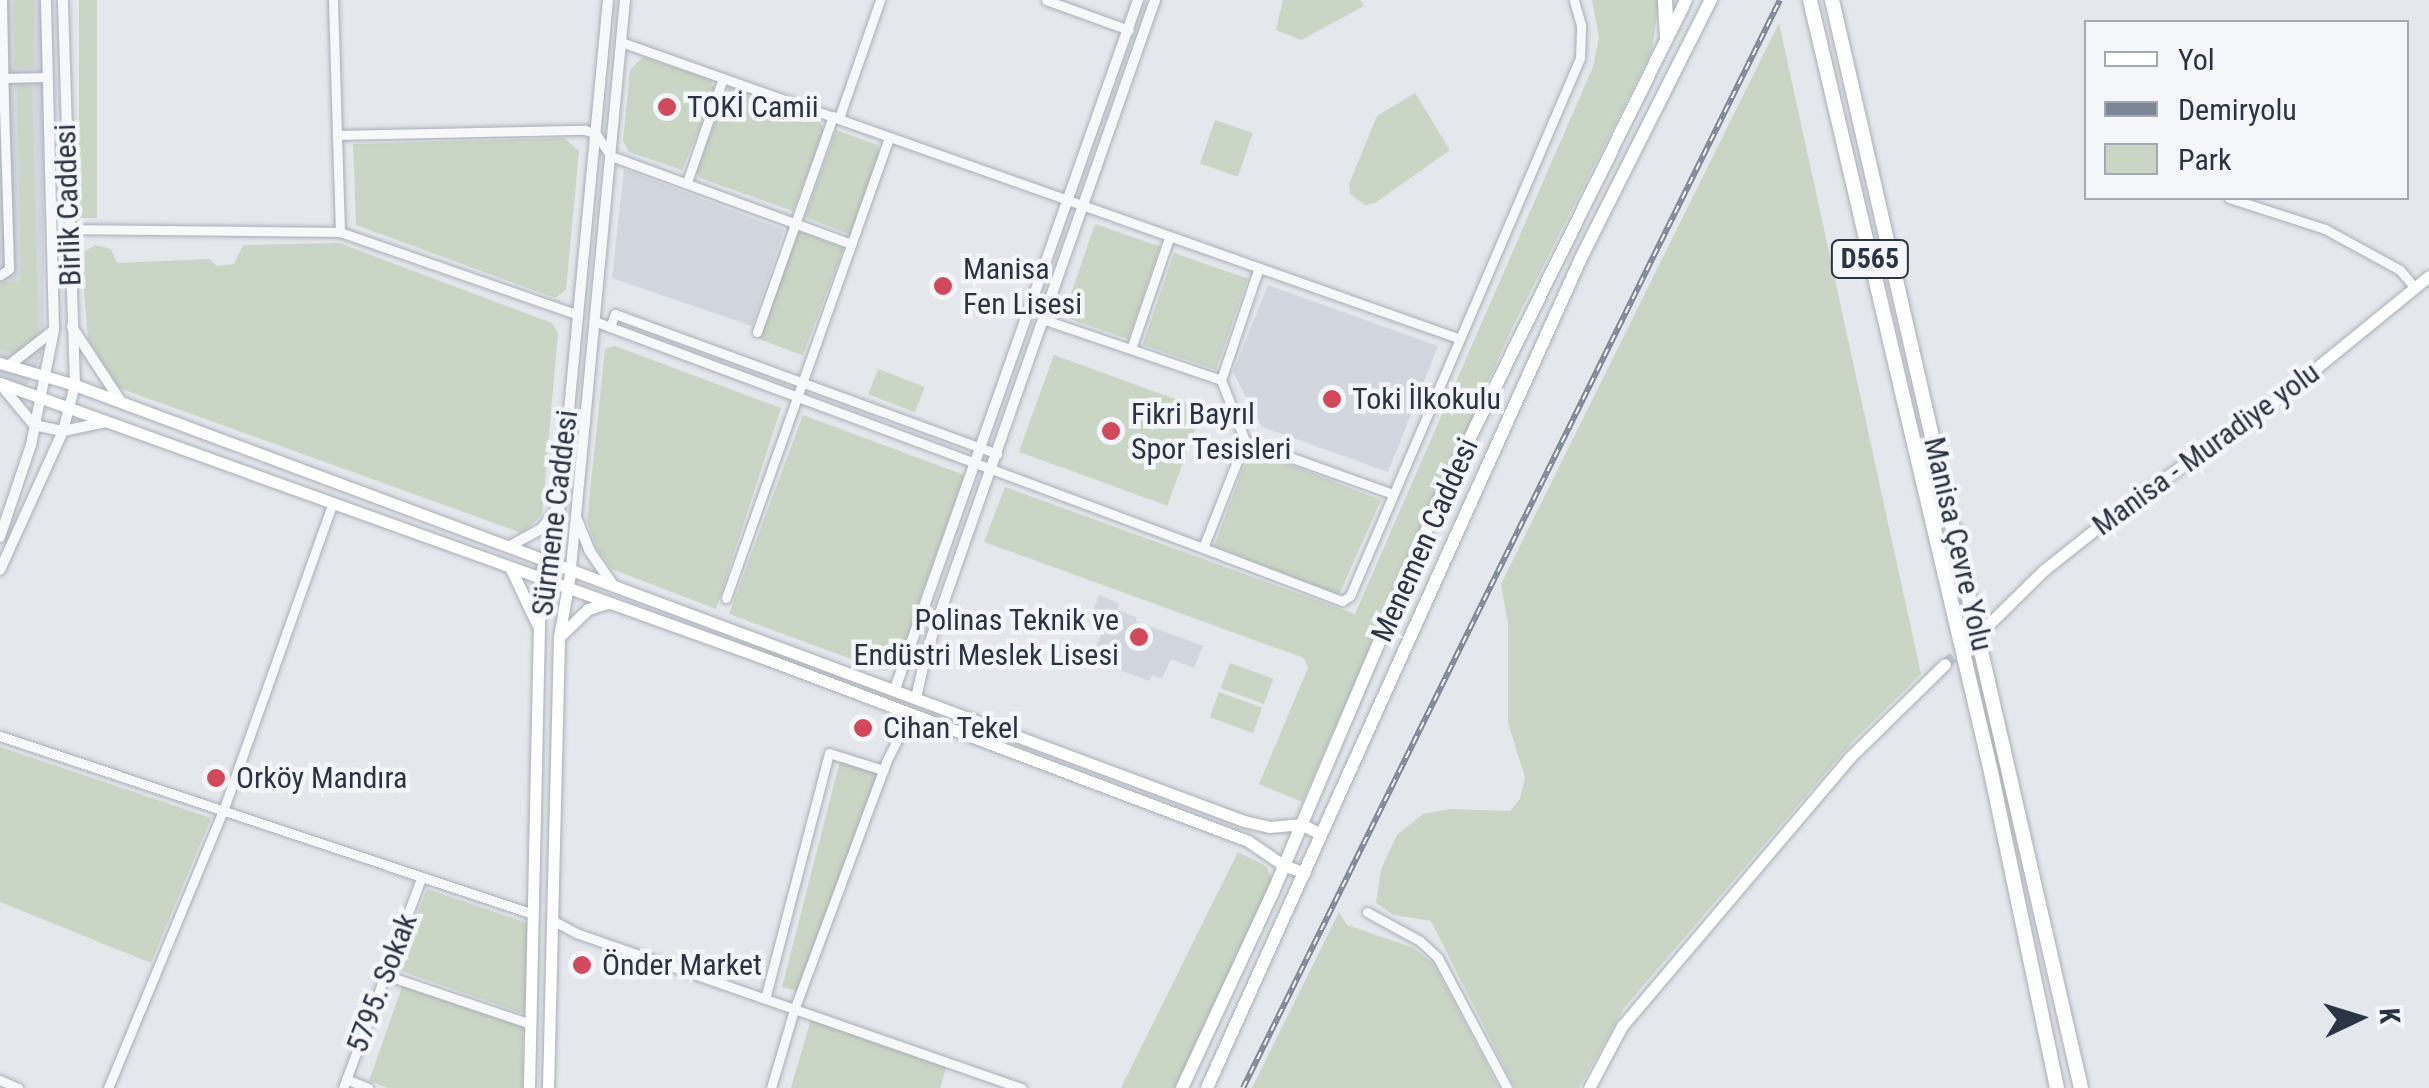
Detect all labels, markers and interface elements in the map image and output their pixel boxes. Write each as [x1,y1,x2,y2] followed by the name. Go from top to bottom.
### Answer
[2084,20,2409,200] legend
[2178,42,2215,77] text: Yol
[687,89,819,125] place label: TOKİ Camii
[2178,92,2297,127] text: Demiryolu
[656,96,678,118] marker: TOKİ Camii
[47,123,89,287] street label: Birlik Caddesi
[2178,142,2232,177] text: Park
[1830,236,1910,282] road number: D565
[963,251,1082,322] place label: Manisa Fen Lisesi
[932,275,954,297] marker: Manisa Fen Lisesi
[2086,355,2326,543] street label: Manisa - Muradiye yolu
[1352,381,1501,417] place label: Toki İlkokulu
[1321,388,1343,410] marker: Toki İlkokulu
[1131,396,1292,466] place label: Fikri Bayrıl Spor Tesisleri
[525,408,585,618] street label: Sürmene Caddesi
[1100,420,1122,442] marker: Fikri Bayrıl Spor Tesisleri
[1364,433,1486,647] street label: Menemen Caddesi
[1916,434,2000,654] street label: Manisa Çevre Yolu
[853,602,1119,672] place label: Polinas Teknik ve Endüstri Meslek Lisesi
[1128,626,1150,648] marker: Polinas Teknik ve Endüstri Meslek Lisesi
[883,710,1020,746] place label: Cihan Tekel
[852,717,874,739] marker: Cihan Tekel
[236,760,407,796] place label: Orköy Mandıra
[205,767,227,789] marker: Orköy Mandıra
[339,908,425,1058] street label: 5795. Sokak
[602,947,762,983] place label: Önder Market
[571,954,593,976] marker: Önder Market
[2309,968,2409,1068] north arrow
[2372,1007,2406,1025] text: K

